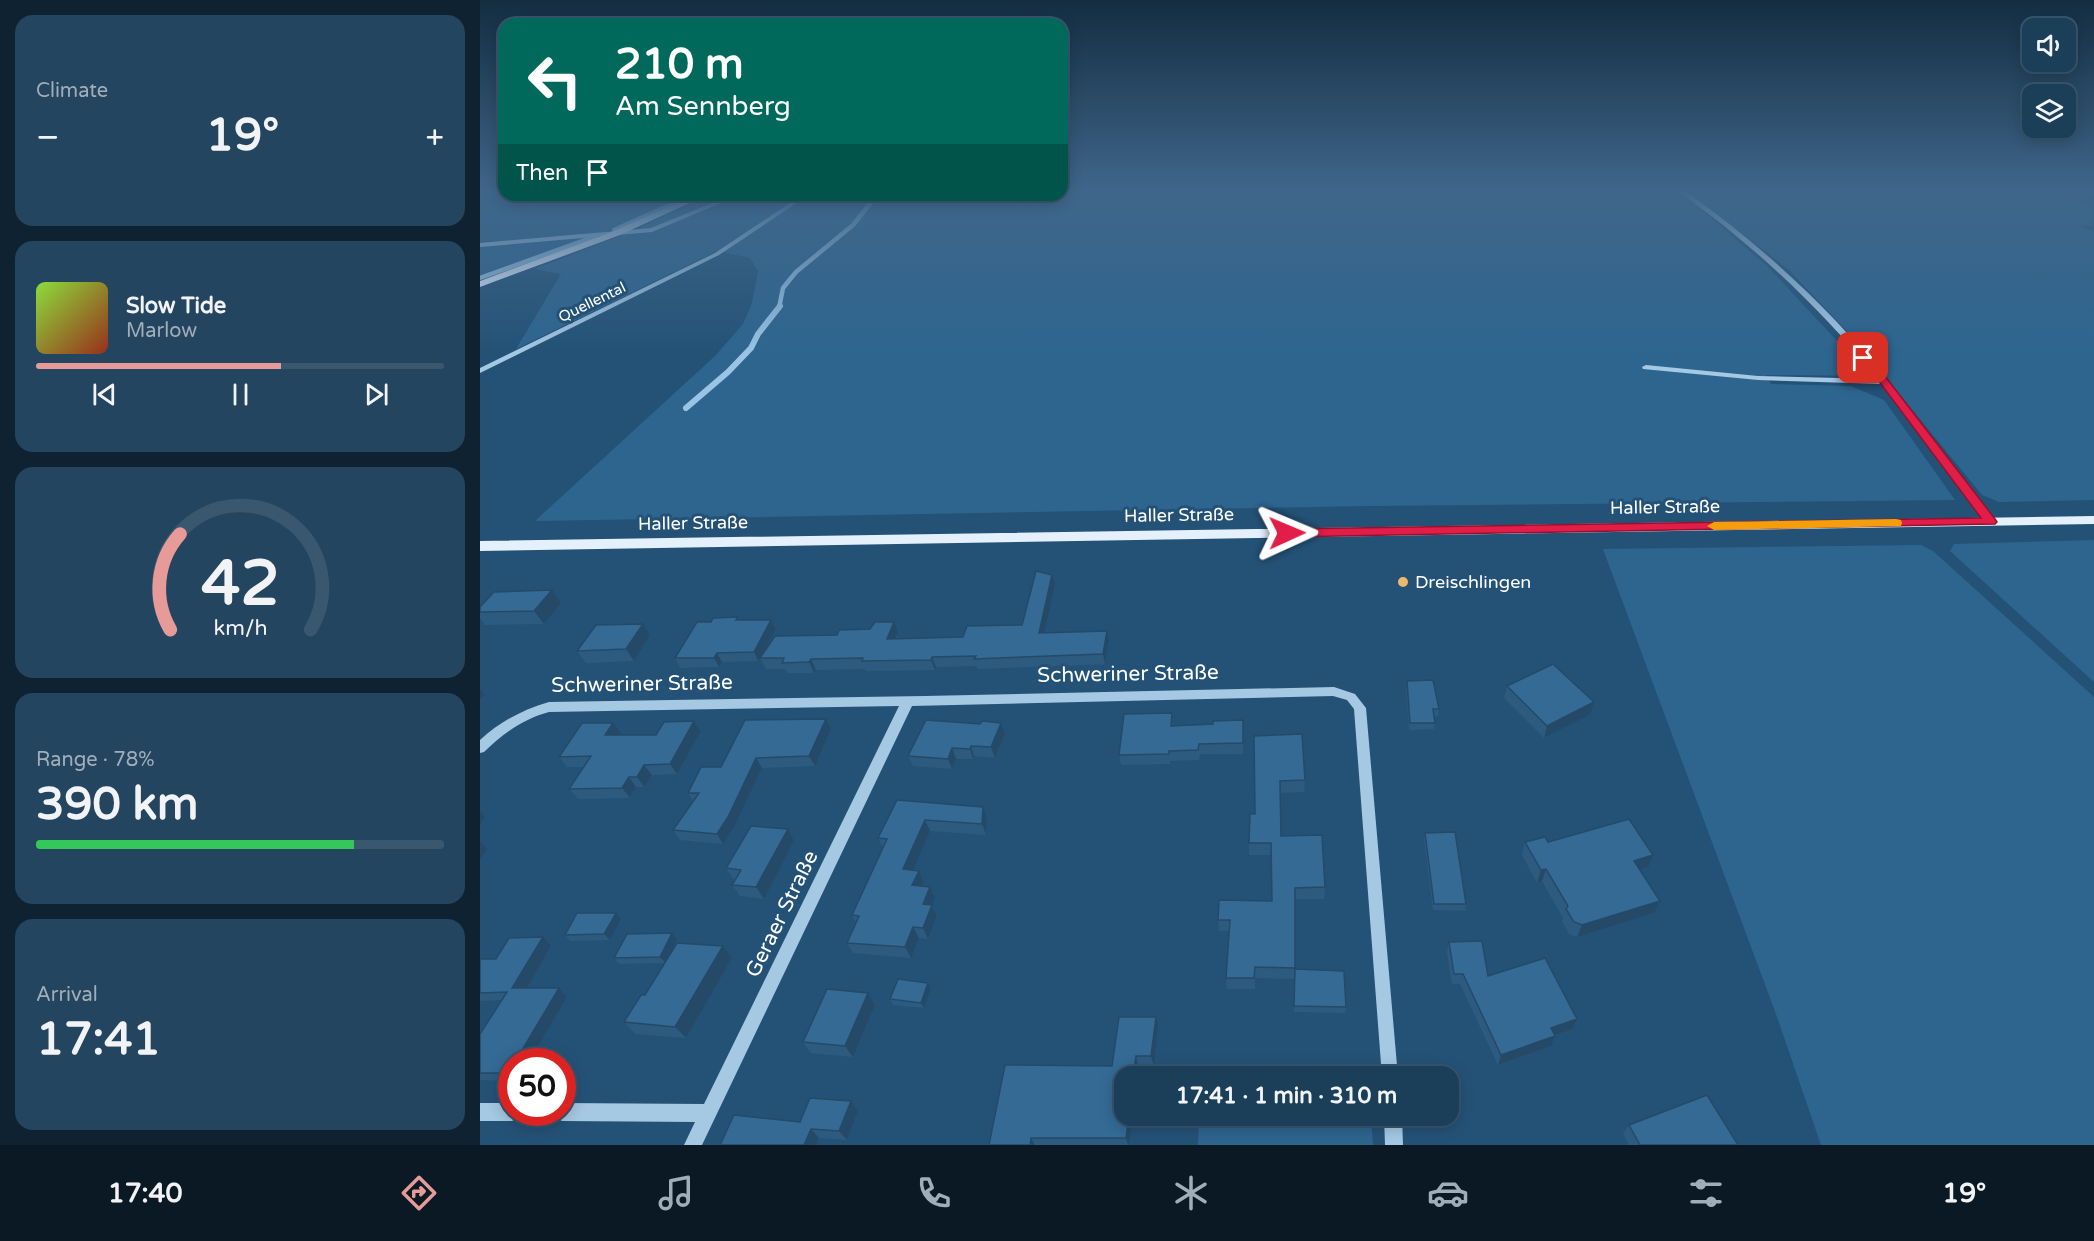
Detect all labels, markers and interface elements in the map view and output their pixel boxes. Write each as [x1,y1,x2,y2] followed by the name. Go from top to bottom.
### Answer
[2022,18,2076,138] map controls
[2022,18,2076,72] button: sound
[615,39,744,90] text: 210 m
[516,42,594,120] icon: left
[36,79,108,103] text: Climate
[2022,84,2076,138] button: layers
[615,90,791,123] text: Am Sennberg
[206,109,279,163] text: 19°
[36,118,60,157] text: −
[425,118,444,157] text: +
[581,156,614,189] icon: arrive
[516,160,569,186] text: Then
[555,278,629,326] street label: Quellental
[126,293,226,319] text: Slow Tide
[126,319,197,343] text: Marlow
[1837,332,1888,383] pin
[1846,341,1879,374] icon: arrive
[88,378,121,411] icon: previous
[224,378,257,411] icon: pause
[360,378,393,411] icon: next
[1610,495,1720,519] street label: Haller Straße
[1255,501,1319,565] position arrow
[1124,503,1234,527] street label: Haller Straße
[638,511,748,535] street label: Haller Straße
[201,547,279,622] text: 42
[1415,571,1531,593] place label: Dreischlingen
[1396,575,1410,589] marker: Dreischlingen
[213,615,267,641] text: km/h
[1037,660,1219,688] street label: Schweriner Straße
[551,670,733,698] street label: Schweriner Straße
[36,748,155,772] text: Range · 78%
[36,778,198,832] text: 390 km
[741,846,824,982] street label: Geraer Straße
[36,983,98,1007] text: Arrival
[36,1013,161,1067] text: 17:41
[498,1048,576,1126] speed limit sign: 50
[1176,1083,1397,1109] text: 17:41 · 1 min · 310 m
[398,1172,440,1214] icon: directions
[655,1172,697,1214] icon: music
[913,1172,955,1214] icon: phone
[1170,1172,1212,1214] icon: climate
[1427,1172,1469,1214] icon: car
[1685,1172,1727,1214] icon: filters
[108,1177,183,1210] text: 17:40
[1942,1177,1986,1210] text: 19°

